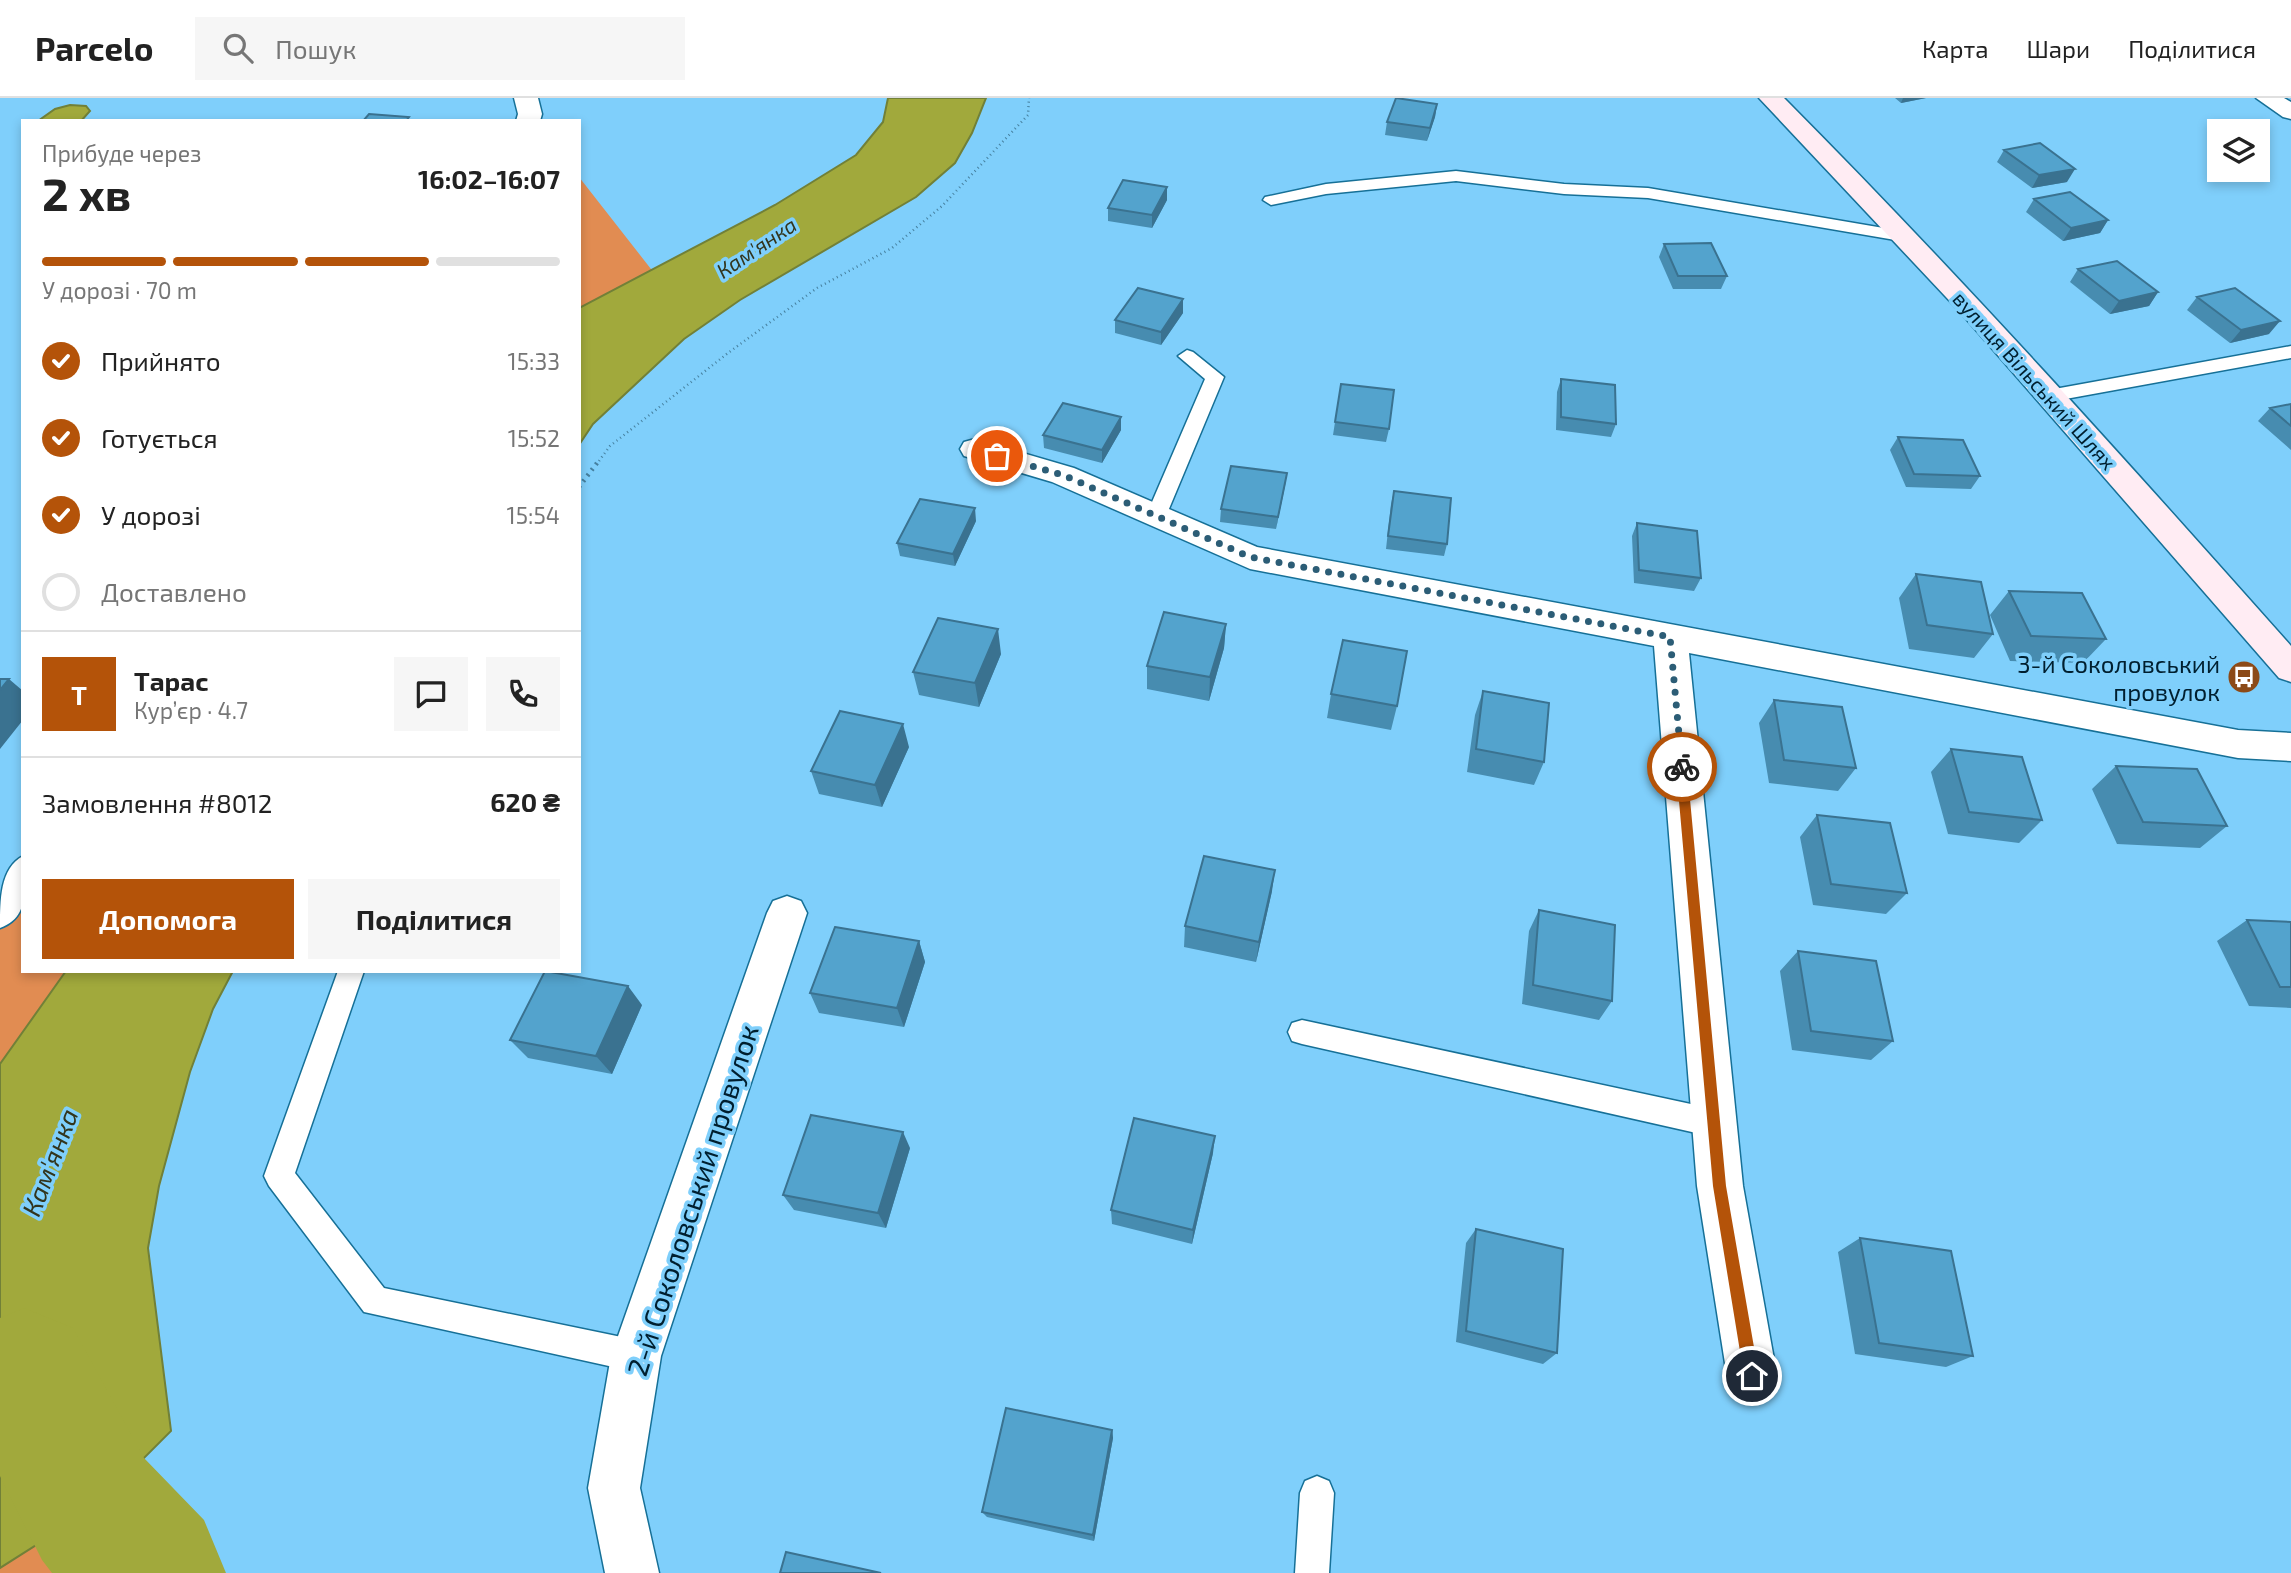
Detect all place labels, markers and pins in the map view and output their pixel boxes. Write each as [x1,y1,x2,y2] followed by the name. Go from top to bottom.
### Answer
[967,426,1027,486] pin
[2017,649,2220,707] place label: 3-й Соколовський провулок
[2225,658,2263,696] bus stop icon: 3-й Соколовський провулок
[1722,1346,1782,1406] pin

